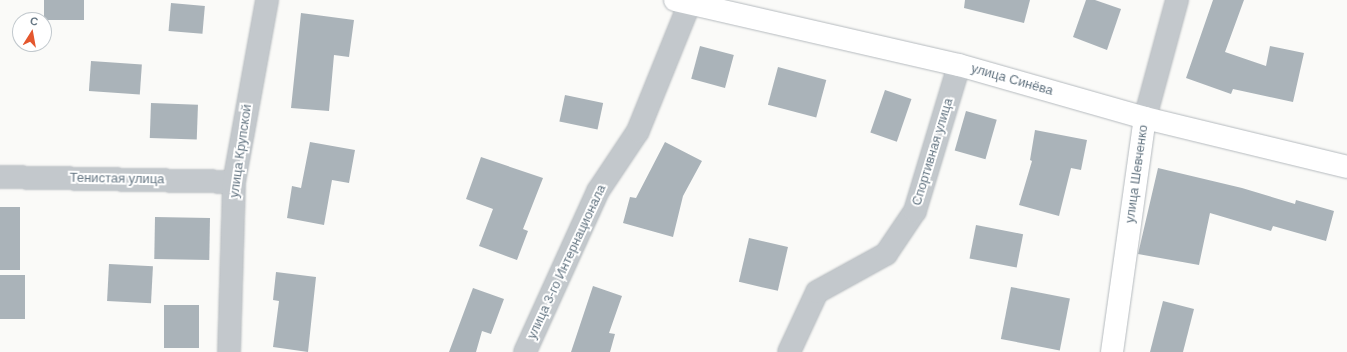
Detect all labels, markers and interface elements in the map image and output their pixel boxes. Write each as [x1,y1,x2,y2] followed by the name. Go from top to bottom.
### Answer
[12,12,52,52] north arrow
[29,15,39,28] text: С
[969,61,1055,99] street label: улица Синёва
[909,96,957,208] street label: Спортивная улица
[227,103,255,199] street label: улица Крупской
[1122,124,1152,224] street label: улица Шевченко
[69,170,165,188] street label: Тенистая улица
[524,182,610,342] street label: улица 3-го Интернационала

